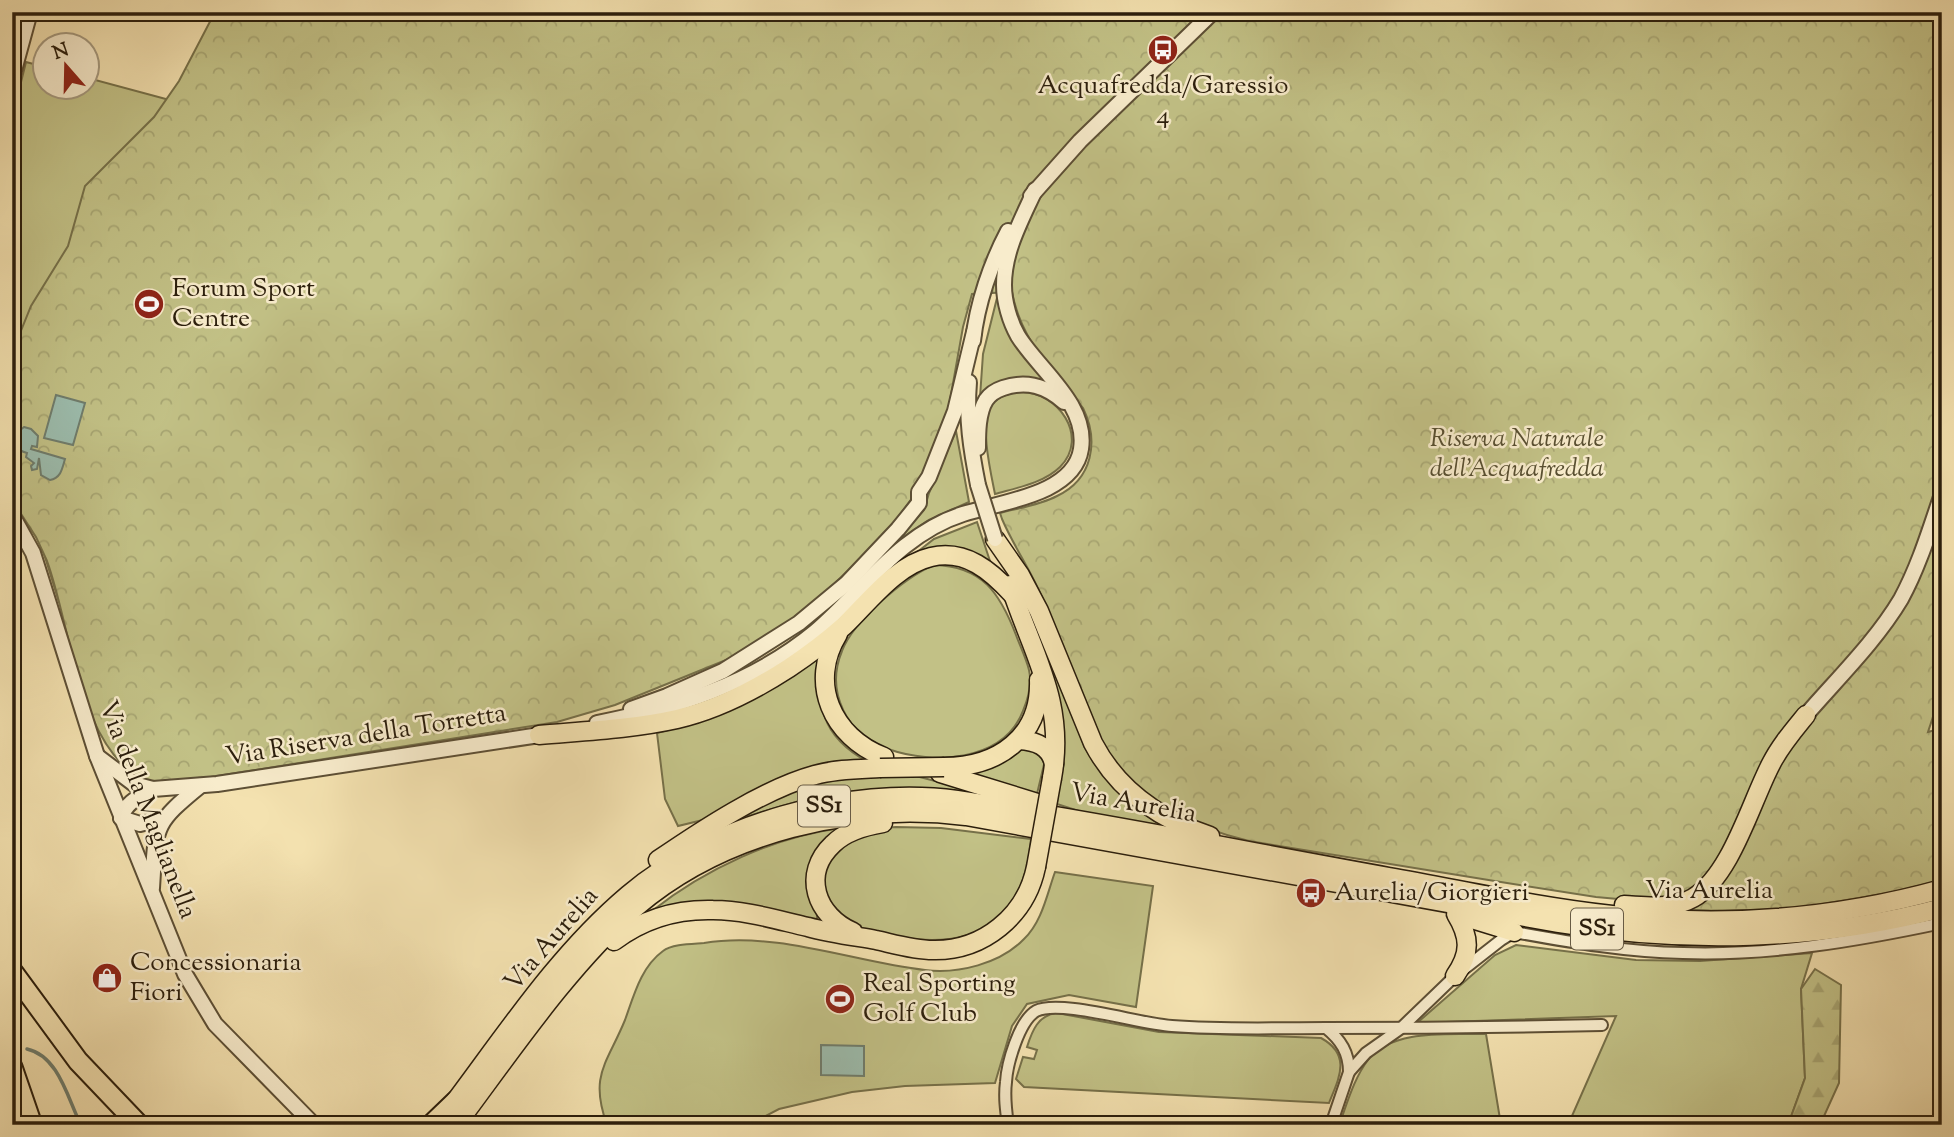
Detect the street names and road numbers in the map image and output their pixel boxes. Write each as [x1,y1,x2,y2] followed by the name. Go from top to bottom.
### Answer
[88,695,206,925] street label: Via della Maglianella
[223,696,509,776] street label: Via Riserva della Torretta
[1067,775,1199,833] street label: Via Aurelia
[798,786,850,826] road number: SS1
[1645,873,1773,910] street label: Via Aurelia
[496,880,608,1000] street label: Via Aurelia
[1571,909,1623,950] road number: SS1

